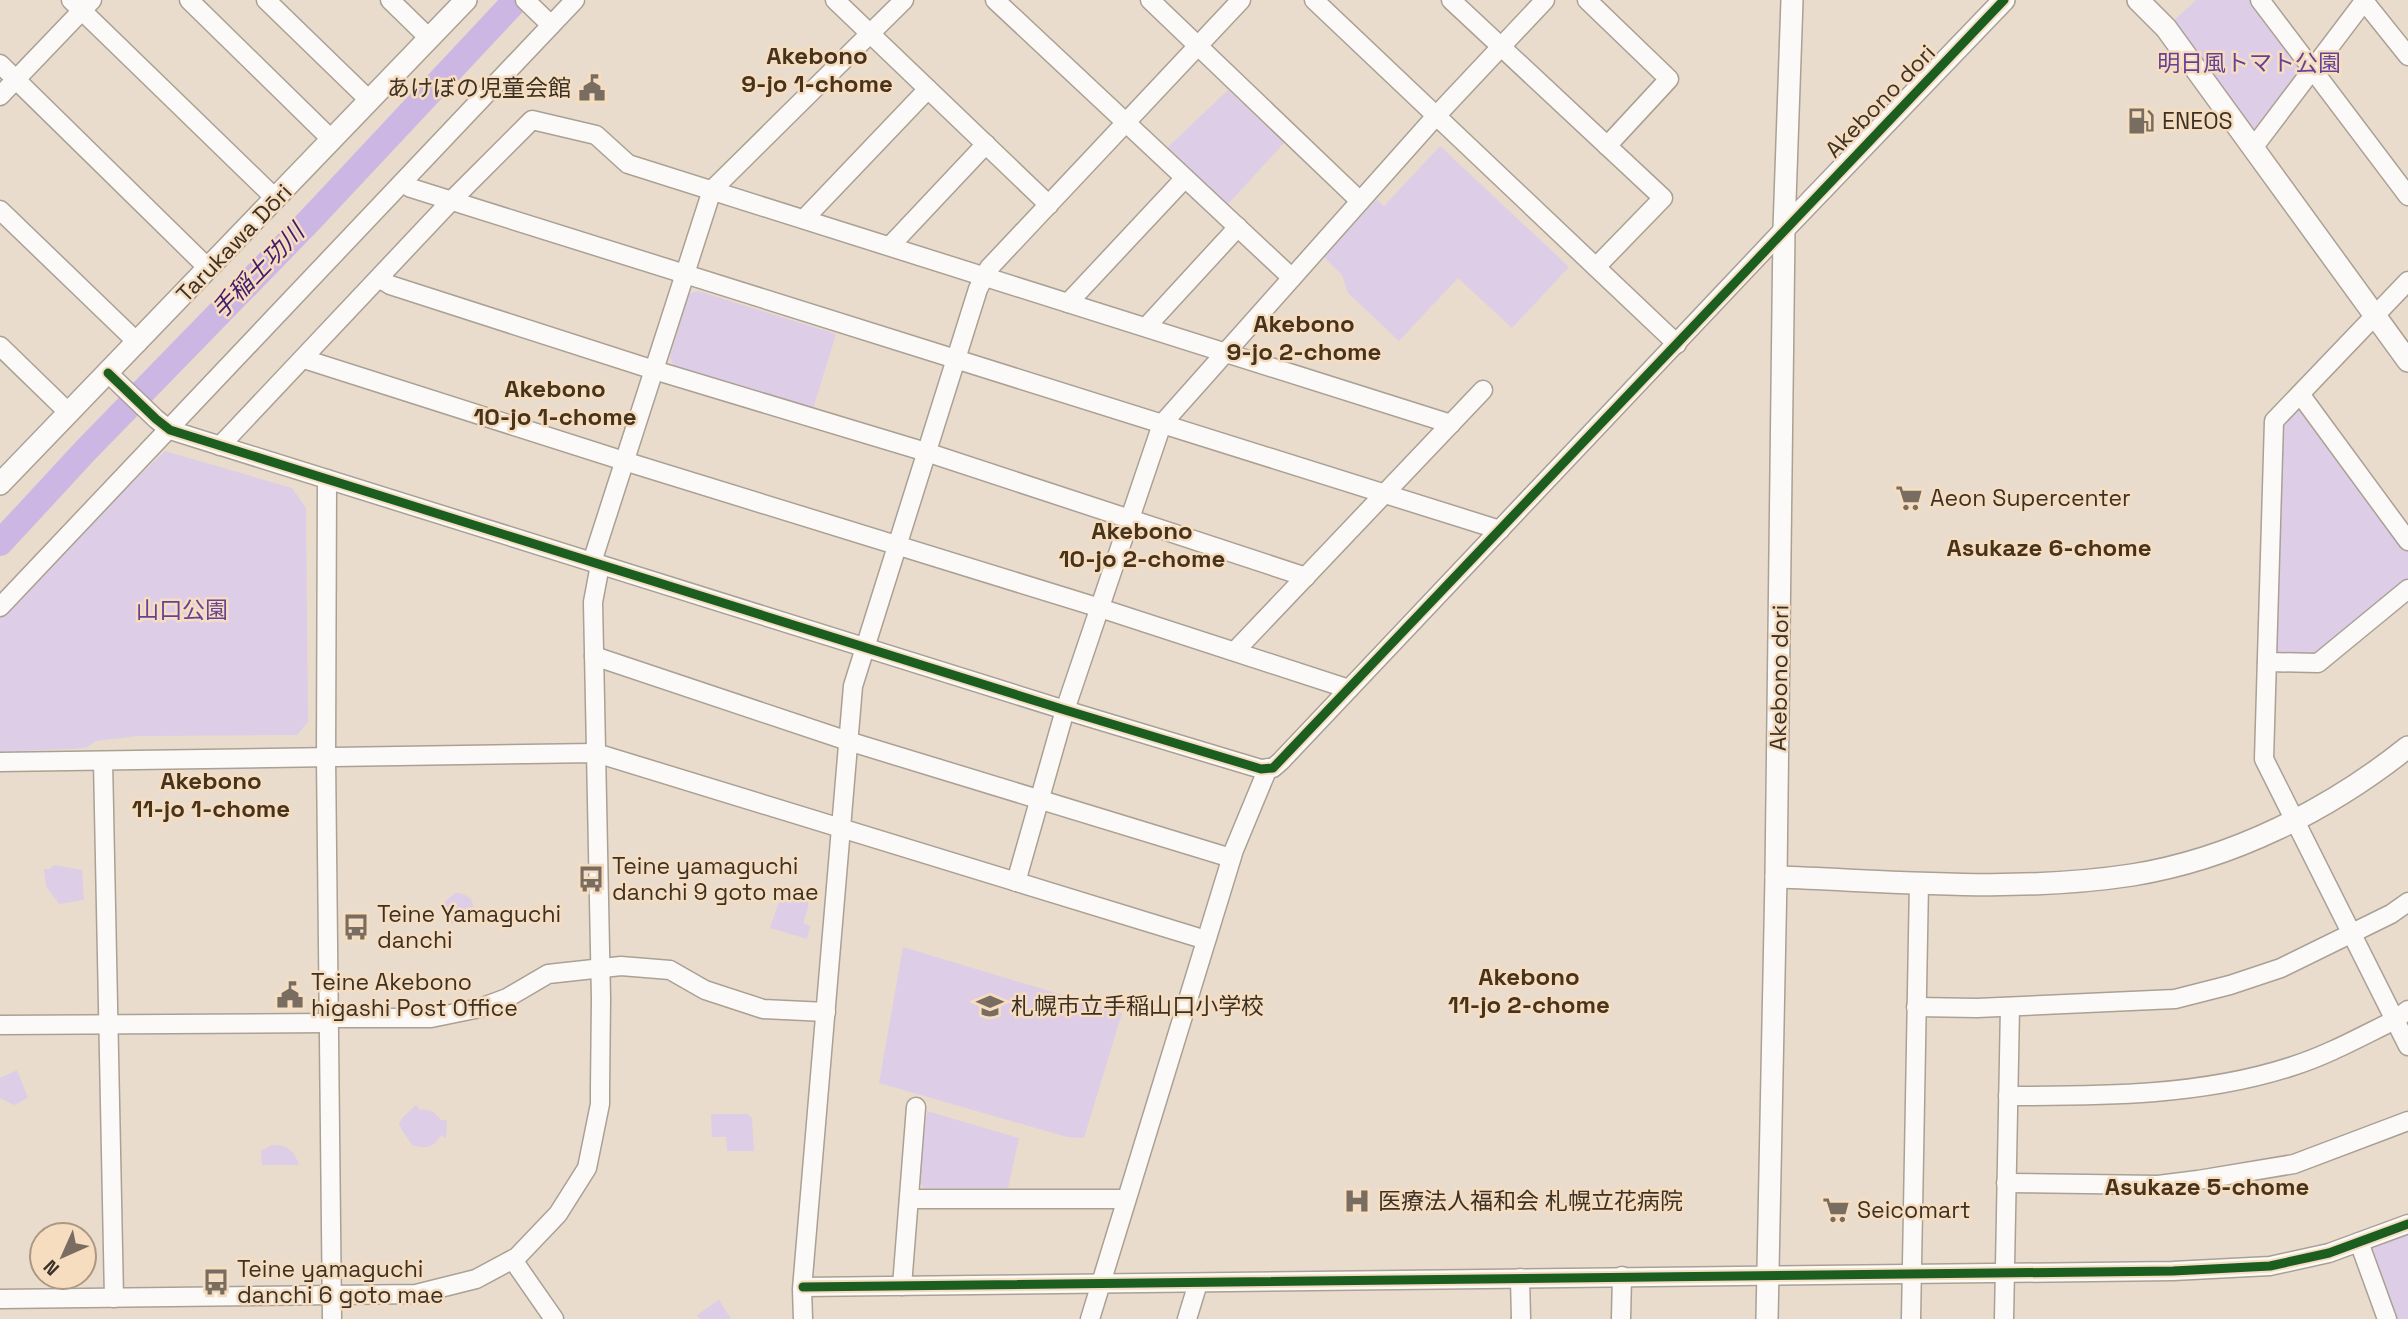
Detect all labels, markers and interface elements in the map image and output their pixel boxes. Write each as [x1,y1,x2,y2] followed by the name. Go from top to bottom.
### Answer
[1818,38,1942,164] street label: Akebono dori
[741,40,893,99] district label: Akebono 9-jo 1-chome
[2157,48,2341,78] park label: 明日風トマト公園
[387,73,571,103] place label: あけぼの児童会館
[577,73,607,103] public building icon: あけぼの児童会館
[2126,106,2156,136] fuel station icon: ENEOS
[2162,106,2233,136] place label: ENEOS
[170,177,298,309] street label: Tarukawa Dōri
[205,215,313,325] water label: 手稲土功川
[1227,308,1381,367] district label: Akebono 9-jo 2-chome
[473,373,637,432] district label: Akebono 10-jo 1-chome
[1894,483,1924,513] supermarket icon: Aeon Supercenter
[1930,483,2131,513] place label: Aeon Supercenter
[1059,515,1225,574] district label: Akebono 10-jo 2-chome
[1946,532,2152,563] district label: Asukaze 6-chome
[136,595,228,625] park label: 山口公園
[1763,605,1795,751] street label: Akebono dori
[132,765,290,824] district label: Akebono 11-jo 1-chome
[612,851,819,907] place label: Teine yamaguchi danchi 9 goto mae
[576,864,606,894] bus stop icon: Teine yamaguchi danchi 9 goto mae
[377,899,561,955] place label: Teine Yamaguchi danchi
[341,912,371,942] bus stop icon: Teine Yamaguchi danchi
[1448,961,1610,1020] district label: Akebono 11-jo 2-chome
[311,967,518,1023] place label: Teine Akebono higashi Post Office
[275,980,305,1010] public building icon: Teine Akebono higashi Post Office
[975,991,1005,1021] school or university icon: 札幌市立手稲山口小学校
[1011,991,1264,1021] place label: 札幌市立手稲山口小学校
[2105,1171,2309,1202] district label: Asukaze 5-chome
[1342,1186,1372,1216] hospital icon: 医療法人福和会 札幌立花病院
[1378,1186,1683,1216] place label: 医療法人福和会 札幌立花病院
[1821,1195,1851,1225] supermarket icon: Seicomart
[1857,1195,1971,1225] place label: Seicomart
[28,1221,98,1291] north arrow
[38,1254,65,1281] text: N
[237,1254,444,1310] place label: Teine yamaguchi danchi 6 goto mae
[201,1267,231,1297] bus stop icon: Teine yamaguchi danchi 6 goto mae

